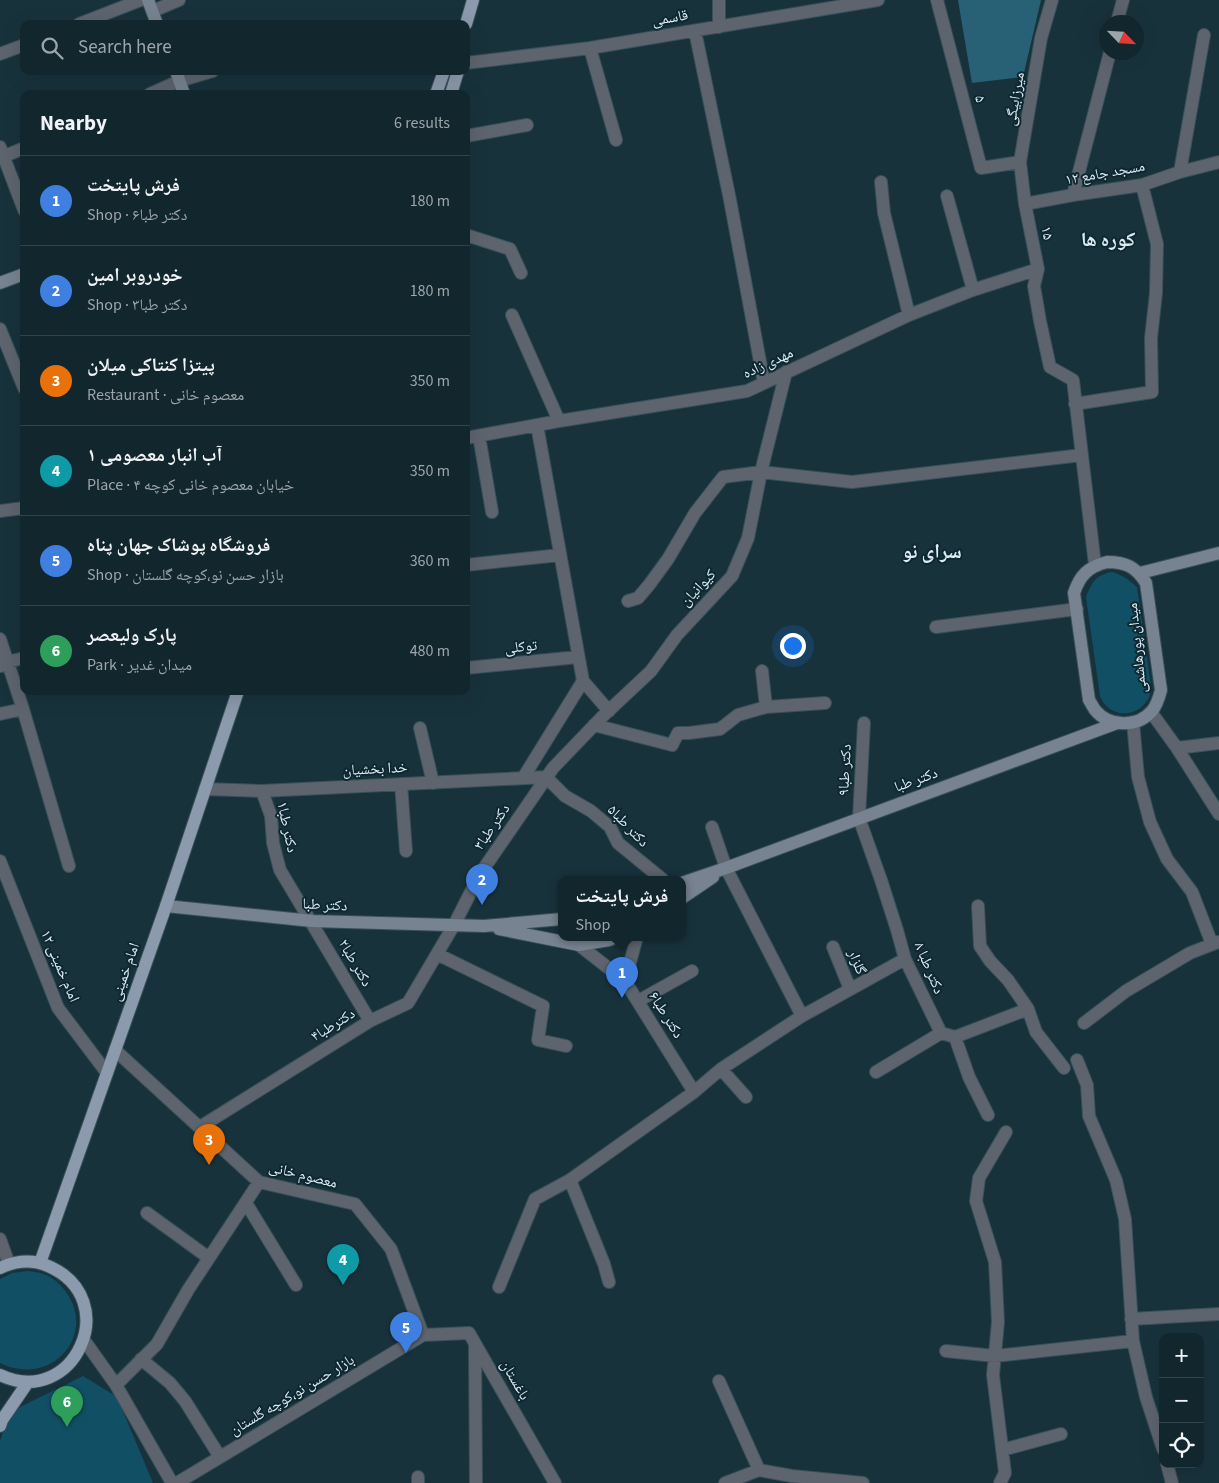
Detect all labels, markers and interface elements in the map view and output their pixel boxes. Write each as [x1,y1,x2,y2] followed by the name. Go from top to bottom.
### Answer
[650,4,690,32] street label: قاسمی
[1099,15,1144,60] north arrow
[20,20,470,75] search box
[38,34,66,62] icon: search
[78,34,172,61] text: Search here
[1000,70,1030,128] street label: میرزابیگی
[969,93,991,105] street label: ۵
[40,108,107,138] text: Nearby
[394,112,450,134] text: 6 results
[1063,156,1147,190] street label: مسجد جامع ۱۲
[87,172,180,199] text: فرش پایتخت
[52,190,60,212] text: 1
[410,190,450,212] text: 180 m
[87,204,187,226] text: Shop · دکتر طبا۶
[1035,224,1059,242] street label: ۱۵
[1081,226,1136,254] district label: کوره ها
[87,262,183,289] text: خودروبر امین
[52,280,60,302] text: 2
[410,280,450,302] text: 180 m
[87,294,187,316] text: Shop · دکتر طبا۳
[739,342,797,384] street label: مهدی زاده
[87,352,215,379] text: پیتزا کنتاکی میلان
[52,370,60,392] text: 3
[410,370,450,392] text: 350 m
[87,384,244,406] text: Restaurant · معصوم خانی
[87,442,222,469] text: آب انبار معصومی ۱
[52,460,60,482] text: 4
[410,460,450,482] text: 350 m
[87,474,294,496] text: Place · خیابان معصوم خانی کوچه ۴
[87,532,270,559] text: فروشگاه پوشاک جهان پناه
[902,538,962,566] district label: سرای نو
[52,550,60,572] text: 5
[410,550,450,572] text: 360 m
[87,564,284,586] text: Shop · بازار حسن نو،کوچه گلستان
[675,565,721,611] street label: کیوانیان
[1122,602,1152,694] street label: میدان پورهاشمی
[87,622,177,649] text: پارک ولیعصر
[780,633,806,659] your location
[504,635,539,659] street label: توکلی
[52,640,60,662] text: 6
[410,640,450,662] text: 480 m
[87,654,192,676] text: Park · میدان غدیر
[833,744,857,796] street label: دکتر طبا۹
[342,757,409,781] street label: خدا بخشیان
[891,762,941,798] street label: دکتر طبا
[271,800,303,854] street label: دکتر طبا۱
[469,800,515,854] street label: دکتر طبا۳
[602,800,654,852] street label: دکتر طبا۵
[466,864,498,905] pin: 2
[558,876,686,941] popup
[576,883,668,910] text: فرش پایتخت
[302,893,348,917] street label: دکتر طبا
[576,914,610,936] text: Shop
[35,927,85,1005] street label: امام خمینی ۱۲
[333,935,377,991] street label: دکتر طبا۲
[909,939,949,997] street label: دکتر طبا ۸
[105,940,145,1004] street label: امام خمینی
[842,945,872,978] street label: گلزار
[606,957,638,998] pin: 1
[643,987,689,1043] street label: دکتر طبا۶
[307,1003,359,1047] street label: دکترطبا۴
[193,1124,225,1165] pin: 3
[267,1156,340,1194] street label: معصوم خانی
[327,1244,359,1285] pin: 4
[390,1312,422,1353] pin: 5
[1159,1333,1204,1468] map controls
[1159,1333,1204,1378] button: +
[226,1349,358,1441] street label: بازار حسن نو،کوچه گلستان
[495,1356,535,1404] street label: باغستان
[1159,1378,1204,1423] button: −
[51,1386,83,1427] pin: 6
[1159,1423,1204,1468] button: locate

